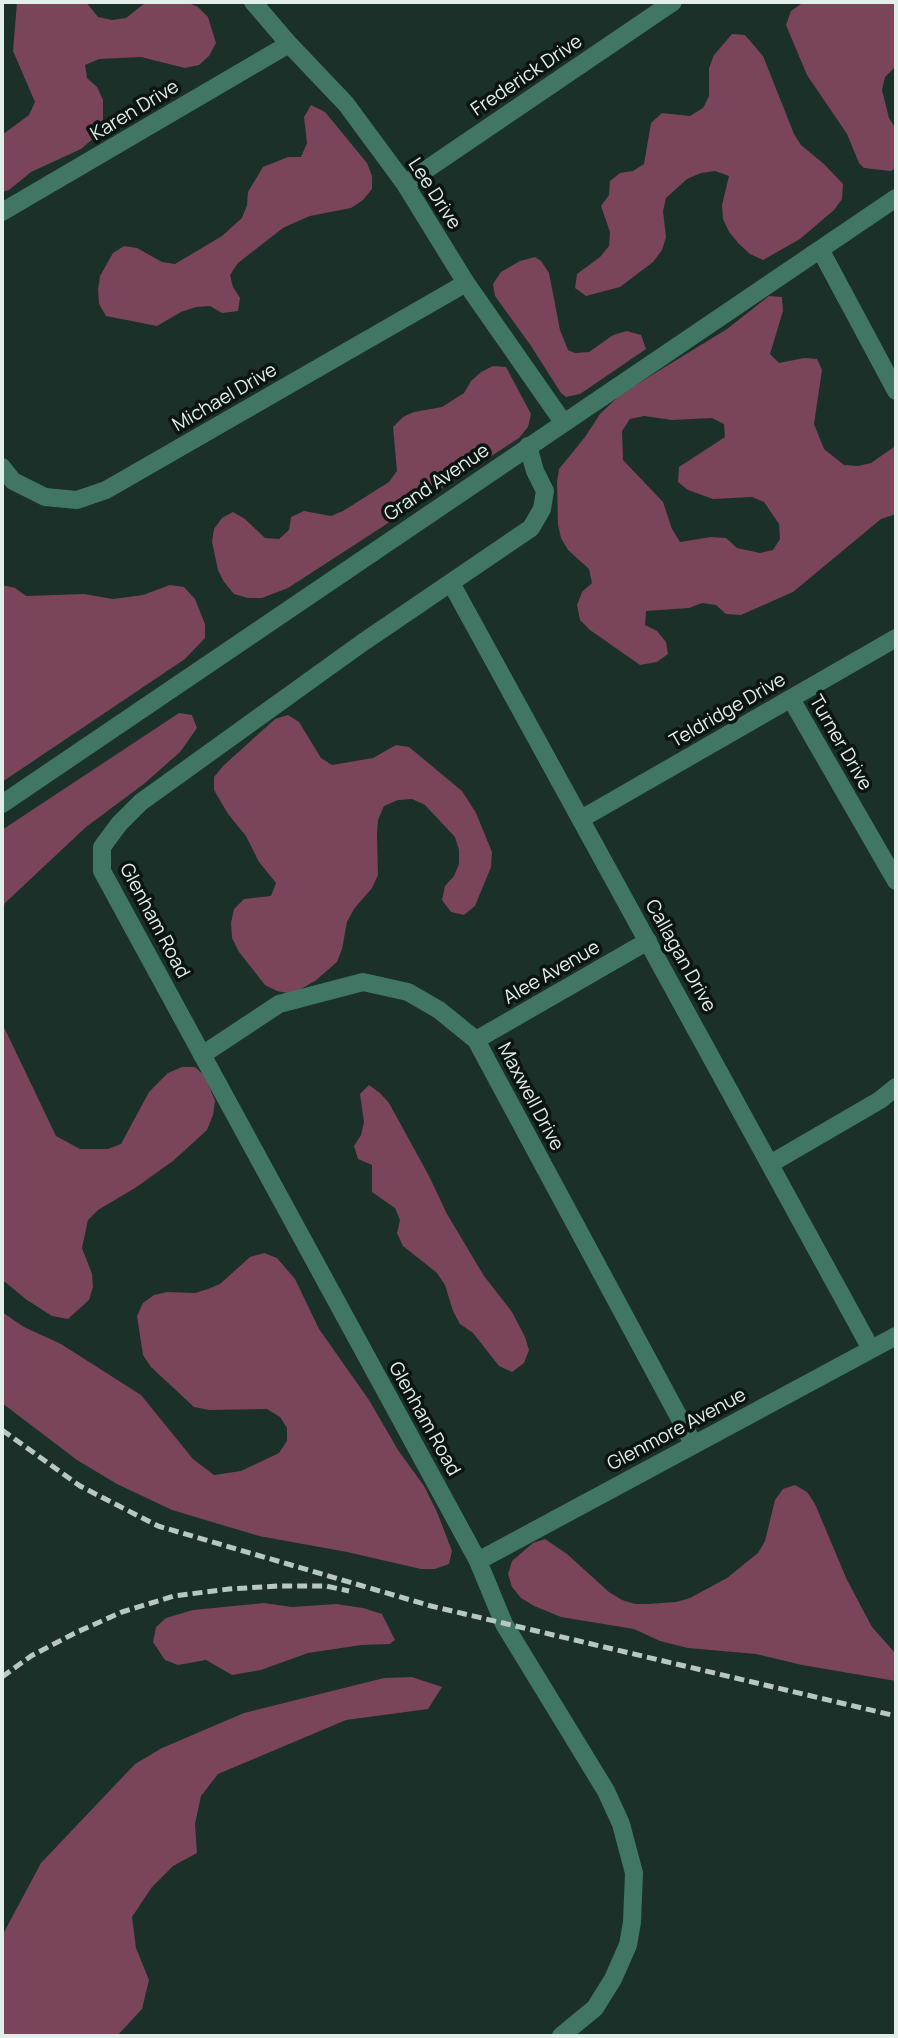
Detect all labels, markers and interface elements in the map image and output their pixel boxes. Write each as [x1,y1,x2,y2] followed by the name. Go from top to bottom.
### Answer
[467,30,587,122] street label: Frederick Drive
[87,76,183,146] street label: Karen Drive
[403,154,465,234] street label: Lee Drive
[169,359,281,437] street label: Michael Drive
[380,440,494,526] street label: Grand Avenue
[666,669,790,753] street label: Teldridge Drive
[804,691,876,795] street label: Turner Drive
[114,860,194,982] street label: Glenham Road
[640,896,720,1016] street label: Callagan Drive
[500,936,604,1010] street label: Alee Avenue
[492,1039,568,1155] street label: Maxwell Drive
[383,1358,465,1480] street label: Glenham Road
[604,1384,750,1476] street label: Glenmore Avenue

